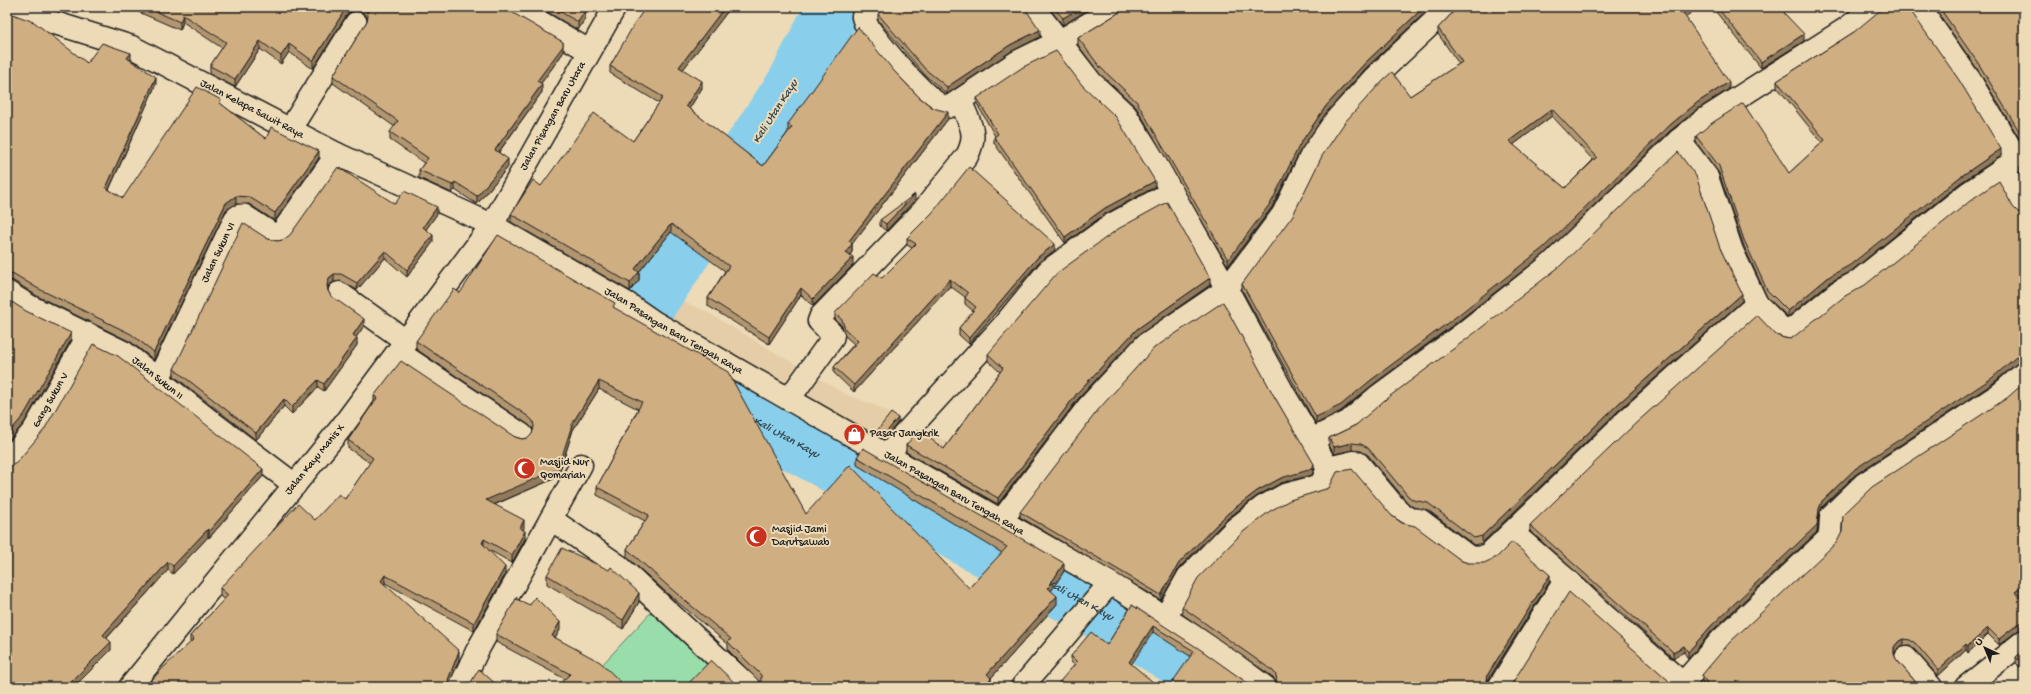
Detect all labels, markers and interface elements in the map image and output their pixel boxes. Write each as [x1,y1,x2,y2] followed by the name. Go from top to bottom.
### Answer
[518,59,589,173] street label: Jalan Pisangan Baru Utara
[750,76,803,147] water label: Kali Utan Kayu
[198,77,306,142] street label: Jalan Kelapa Sawit Raya
[199,220,238,285] street label: Jalan Sukun VI
[602,286,745,378] street label: Jalan Pasangan Baru Tengah Raya
[129,355,185,403] street label: Jalan Sukun II
[30,371,71,430] street label: Gang Sukun V
[751,414,823,463] water label: Kali Utan Kayu
[283,421,348,498] street label: Jalan Kayu Manis X
[842,421,868,447] shop icon: Pasar Jangkrik
[869,428,939,440] place label: Pasar Jangkrik
[882,449,1027,539] street label: Jalan Pasangan Baru Tengah Raya
[511,456,537,482] mosque icon: Masjid Nur Qomariah
[540,457,590,482] place label: Masjid Nur Qomariah
[743,523,769,549] mosque icon: Masjid Jami Darutsawab
[771,524,830,549] place label: Masjid Jami Darutsawab
[1045,577,1117,625] water label: Kali Utan Kayu
[1965,628,2005,668] north arrow
[1973,635,1986,649] text: U

